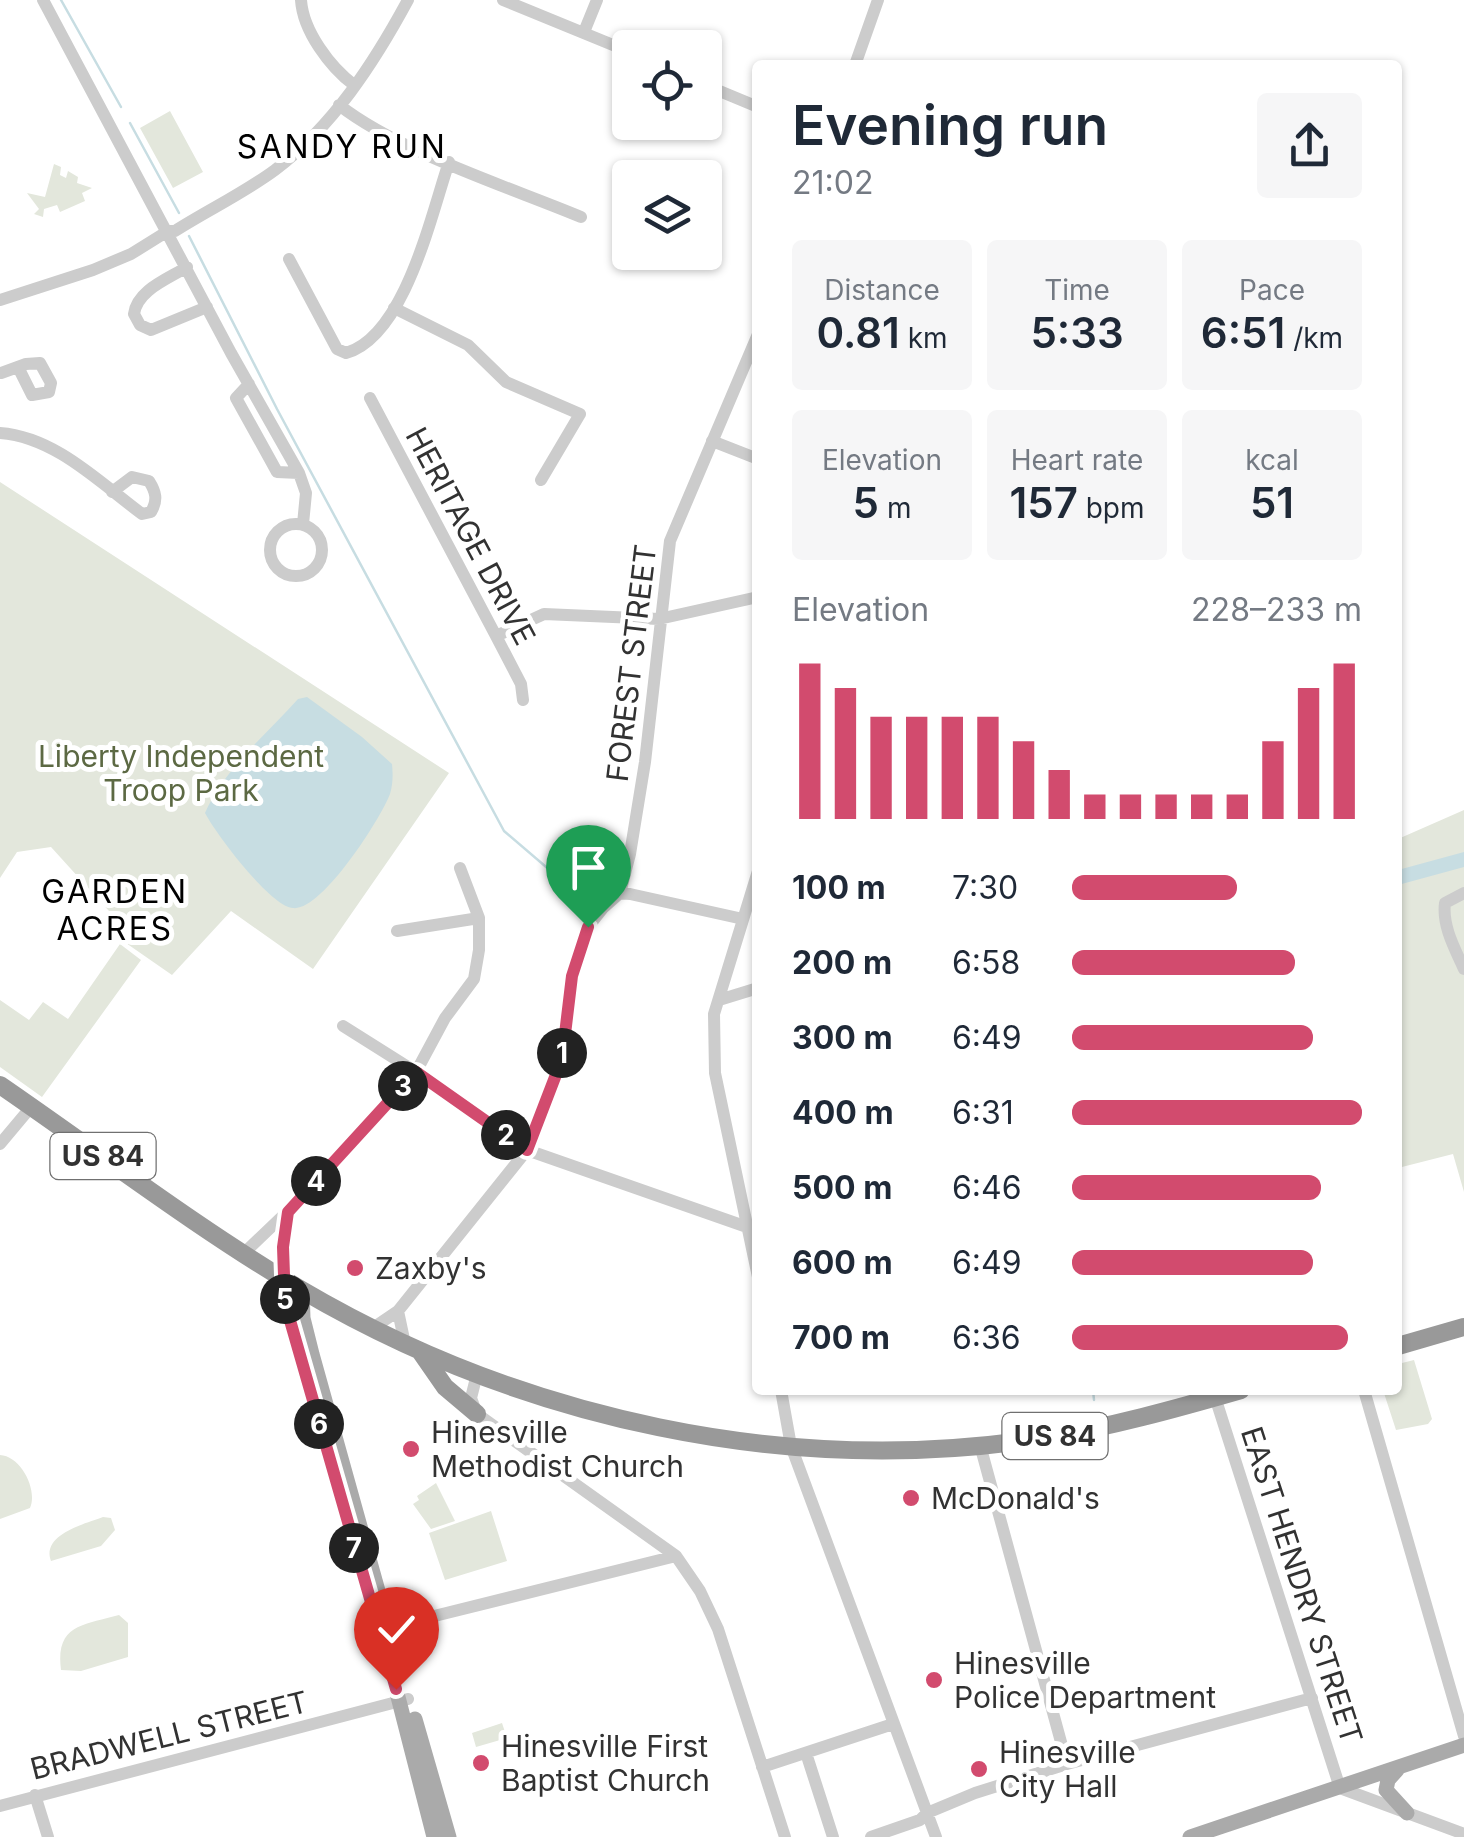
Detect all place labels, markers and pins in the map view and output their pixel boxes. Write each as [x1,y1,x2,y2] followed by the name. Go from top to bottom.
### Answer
[546,825,631,928] pin
[537,1028,587,1078] pin: 1
[378,1061,428,1111] pin: 3
[481,1110,531,1160] pin: 2
[291,1156,341,1206] pin: 4
[375,1250,487,1286] place label: Zaxby's
[344,1257,366,1279] marker: Zaxby's
[260,1274,310,1324] pin: 5
[294,1399,344,1449] pin: 6
[431,1414,684,1484] place label: Hinesville Methodist Church
[400,1438,422,1460] marker: Hinesville Methodist Church
[931,1480,1100,1516] place label: McDonald's
[900,1487,922,1509] marker: McDonald's
[329,1523,379,1573] pin: 7
[354,1587,439,1690] pin
[954,1645,1216,1715] place label: Hinesville Police Department
[923,1669,945,1691] marker: Hinesville Police Department
[501,1728,710,1798] place label: Hinesville First Baptist Church
[999,1734,1136,1804] place label: Hinesville City Hall
[470,1752,492,1774] marker: Hinesville First Baptist Church
[968,1758,990,1780] marker: Hinesville City Hall

